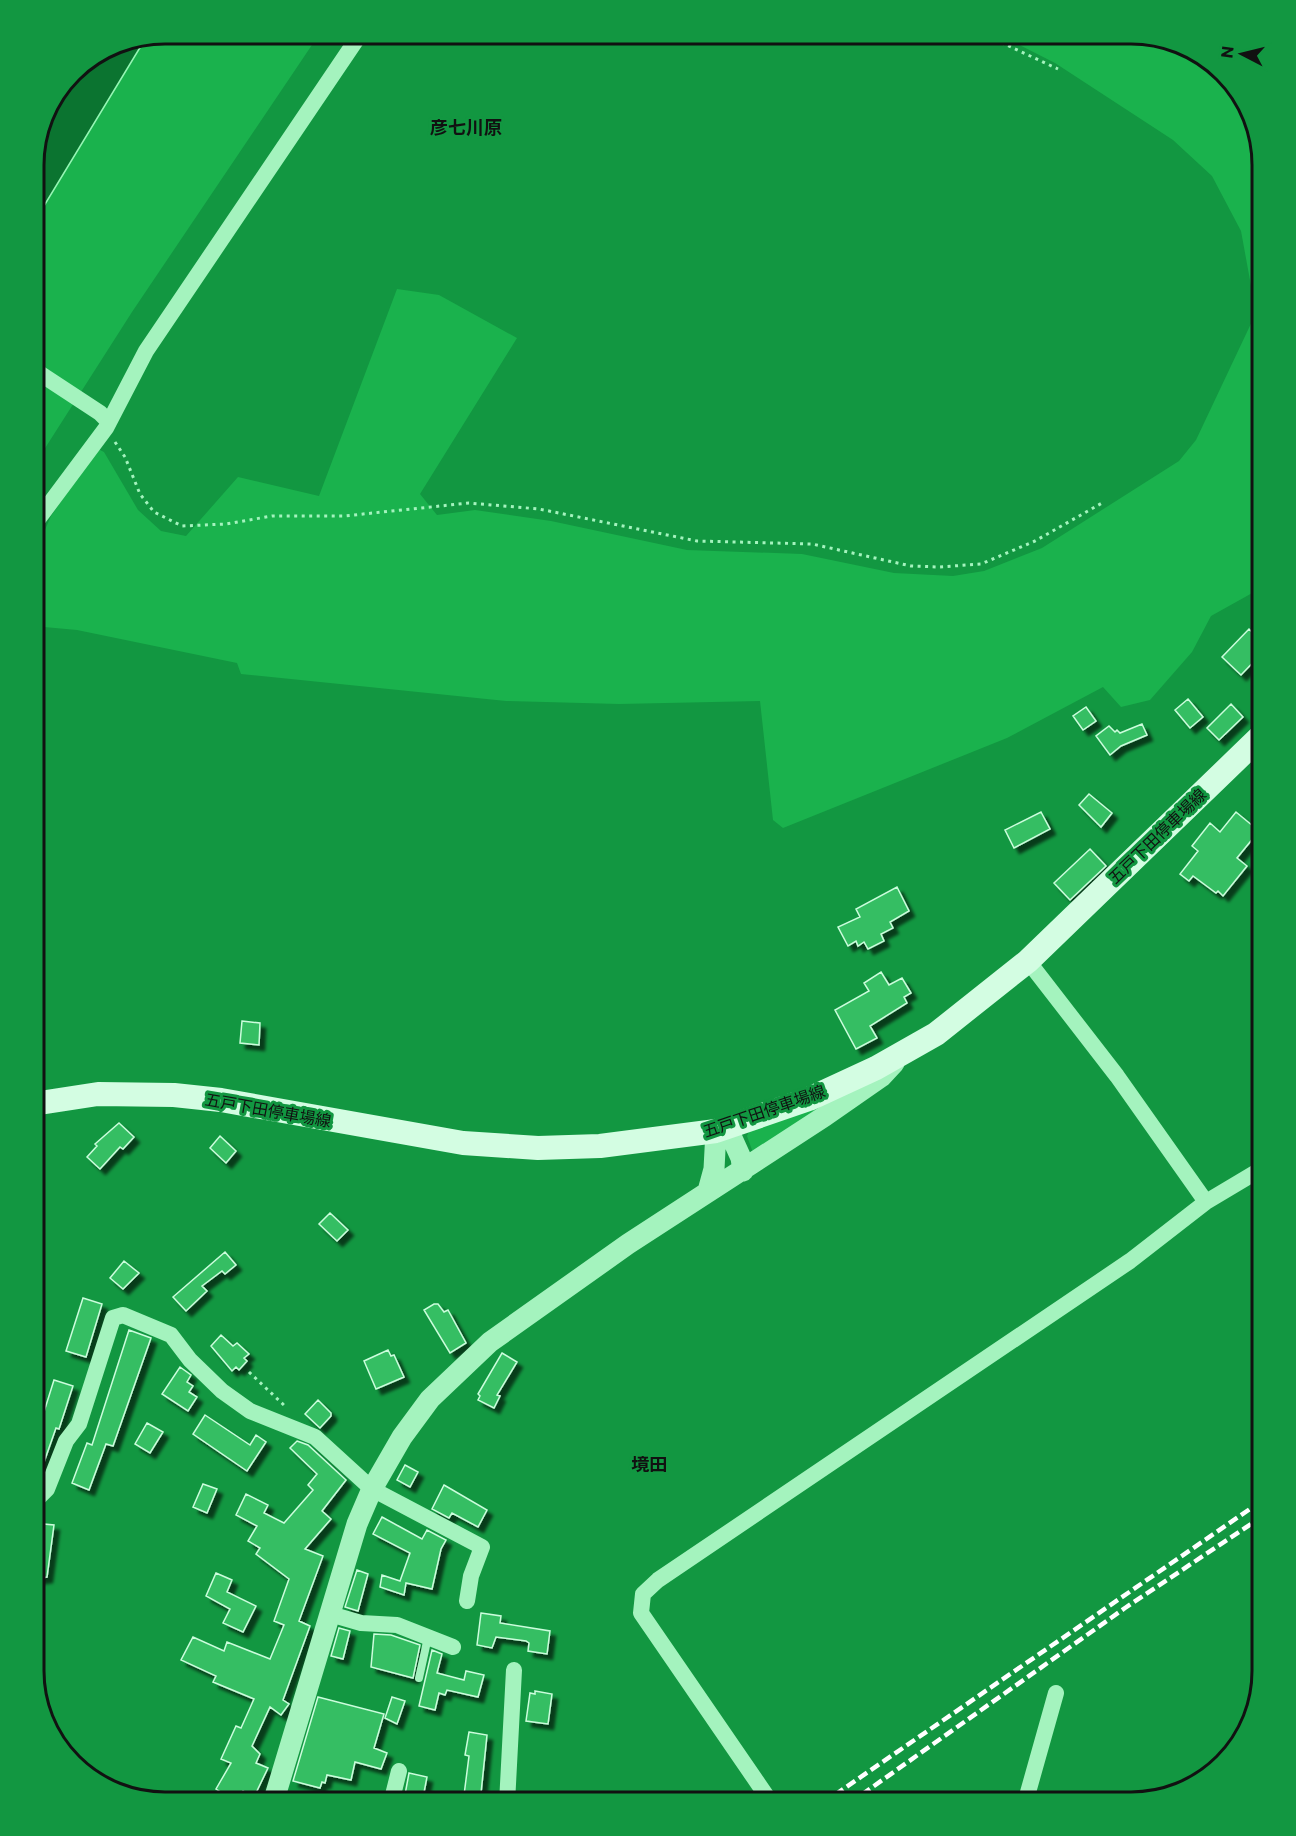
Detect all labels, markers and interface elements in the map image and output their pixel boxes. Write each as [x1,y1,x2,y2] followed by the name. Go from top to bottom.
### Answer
[1212,24,1272,84] north arrow
[1216,45,1237,59] text: N
[430,116,502,138] district label: 彦七川原
[1104,784,1209,887] street label: 五戸下田停車場線
[700,1081,827,1140] street label: 五戸下田停車場線
[203,1089,333,1130] street label: 五戸下田停車場線
[631,1453,667,1475] district label: 境田

